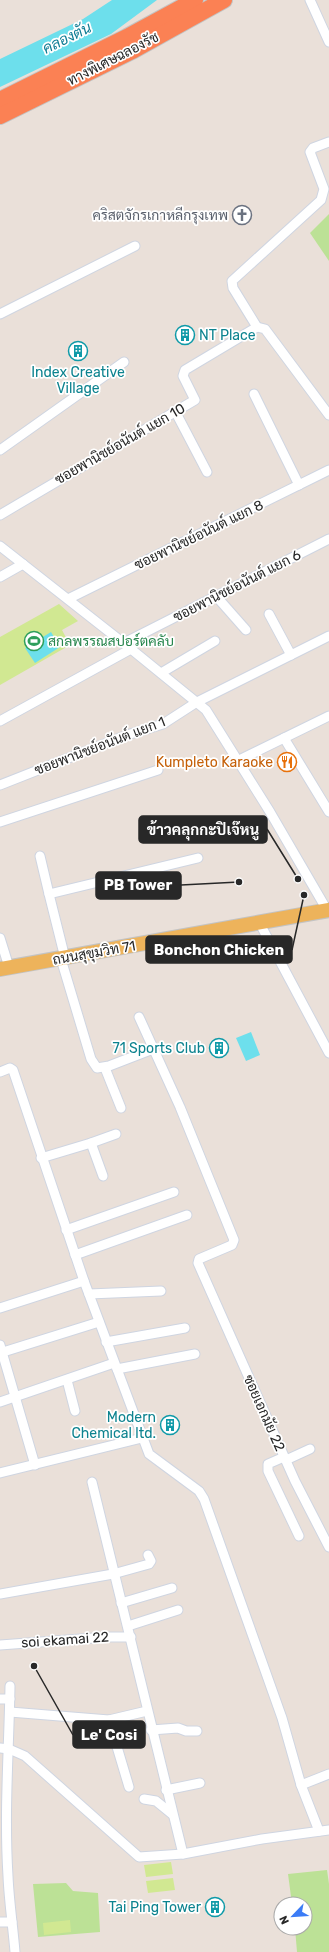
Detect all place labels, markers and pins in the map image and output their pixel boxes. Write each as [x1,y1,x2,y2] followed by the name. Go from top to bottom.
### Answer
[231,204,253,226] church icon: คริสตจักรเกาหลีกรุงเทพ
[93,206,228,225] place label: คริสตจักรเกาหลีกรุงเทพ
[174,324,196,346] building icon: NT Place
[199,327,256,344] place label: NT Place
[67,340,89,362] building icon: Index Creative Village
[31,364,125,397] place label: Index Creative Village
[23,630,45,652] sports icon: สกลพรรณสปอร์ตคลับ
[48,632,174,650] place label: สกลพรรณสปอร์ตคลับ
[276,751,298,773] restaurant icon: Kumpleto Karaoke
[156,754,273,771] place label: Kumpleto Karaoke
[139,816,267,843] callout: ข้าวคลุกกะปิเจ๊หนู
[96,872,181,899] callout: PB Tower
[146,936,292,963] callout: Bonchon Chicken
[208,1037,230,1059] building icon: 71 Sports Club
[112,1040,205,1057] place label: 71 Sports Club
[71,1409,156,1442] place label: Modern Chemical ltd.
[159,1414,181,1436] building icon: Modern Chemical ltd.
[73,1721,145,1748] callout: Le' Cosi
[204,1896,226,1918] building icon: Tai Ping Tower
[109,1899,202,1916] place label: Tai Ping Tower

